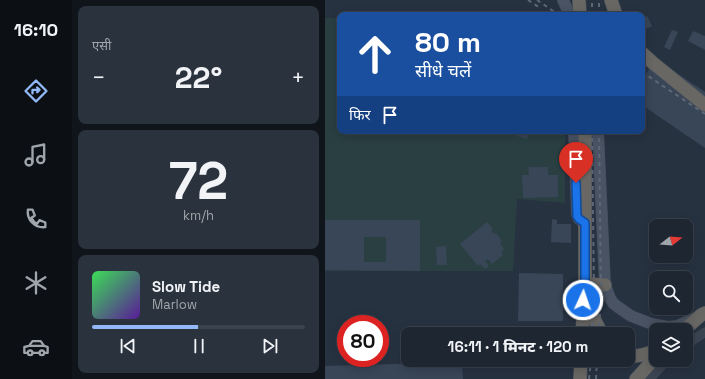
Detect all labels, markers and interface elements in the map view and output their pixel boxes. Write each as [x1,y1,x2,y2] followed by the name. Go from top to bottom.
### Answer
[14,18,58,41] text: 16:10
[415,24,481,60] text: 80 m
[349,28,401,80] icon: ahead
[92,37,111,54] text: एसी
[175,58,222,97] text: 22°
[415,59,471,82] text: सीधे चलें
[92,63,106,91] text: −
[291,63,305,91] text: +
[22,77,50,105] icon: directions
[379,104,401,126] icon: arrive
[349,105,371,124] text: फिर
[22,141,50,169] icon: music
[559,142,593,183] pin
[169,148,228,214] text: 72
[565,148,587,170] icon: arrive
[22,205,50,233] icon: phone
[183,207,214,224] text: km/h
[649,219,693,263] north arrow
[649,219,693,367] map controls
[22,269,50,297] icon: climate
[649,271,693,315] button: search
[152,277,220,296] text: Slow Tide
[562,279,604,321] position arrow
[152,296,197,313] text: Marlow
[337,315,389,367] speed limit sign: 80
[649,323,693,367] button: layers
[22,333,50,361] icon: car
[117,335,139,357] icon: previous
[188,335,210,357] icon: pause
[259,335,281,357] icon: next
[448,337,588,356] text: 16:11 · 1 मिनट · 120 m

